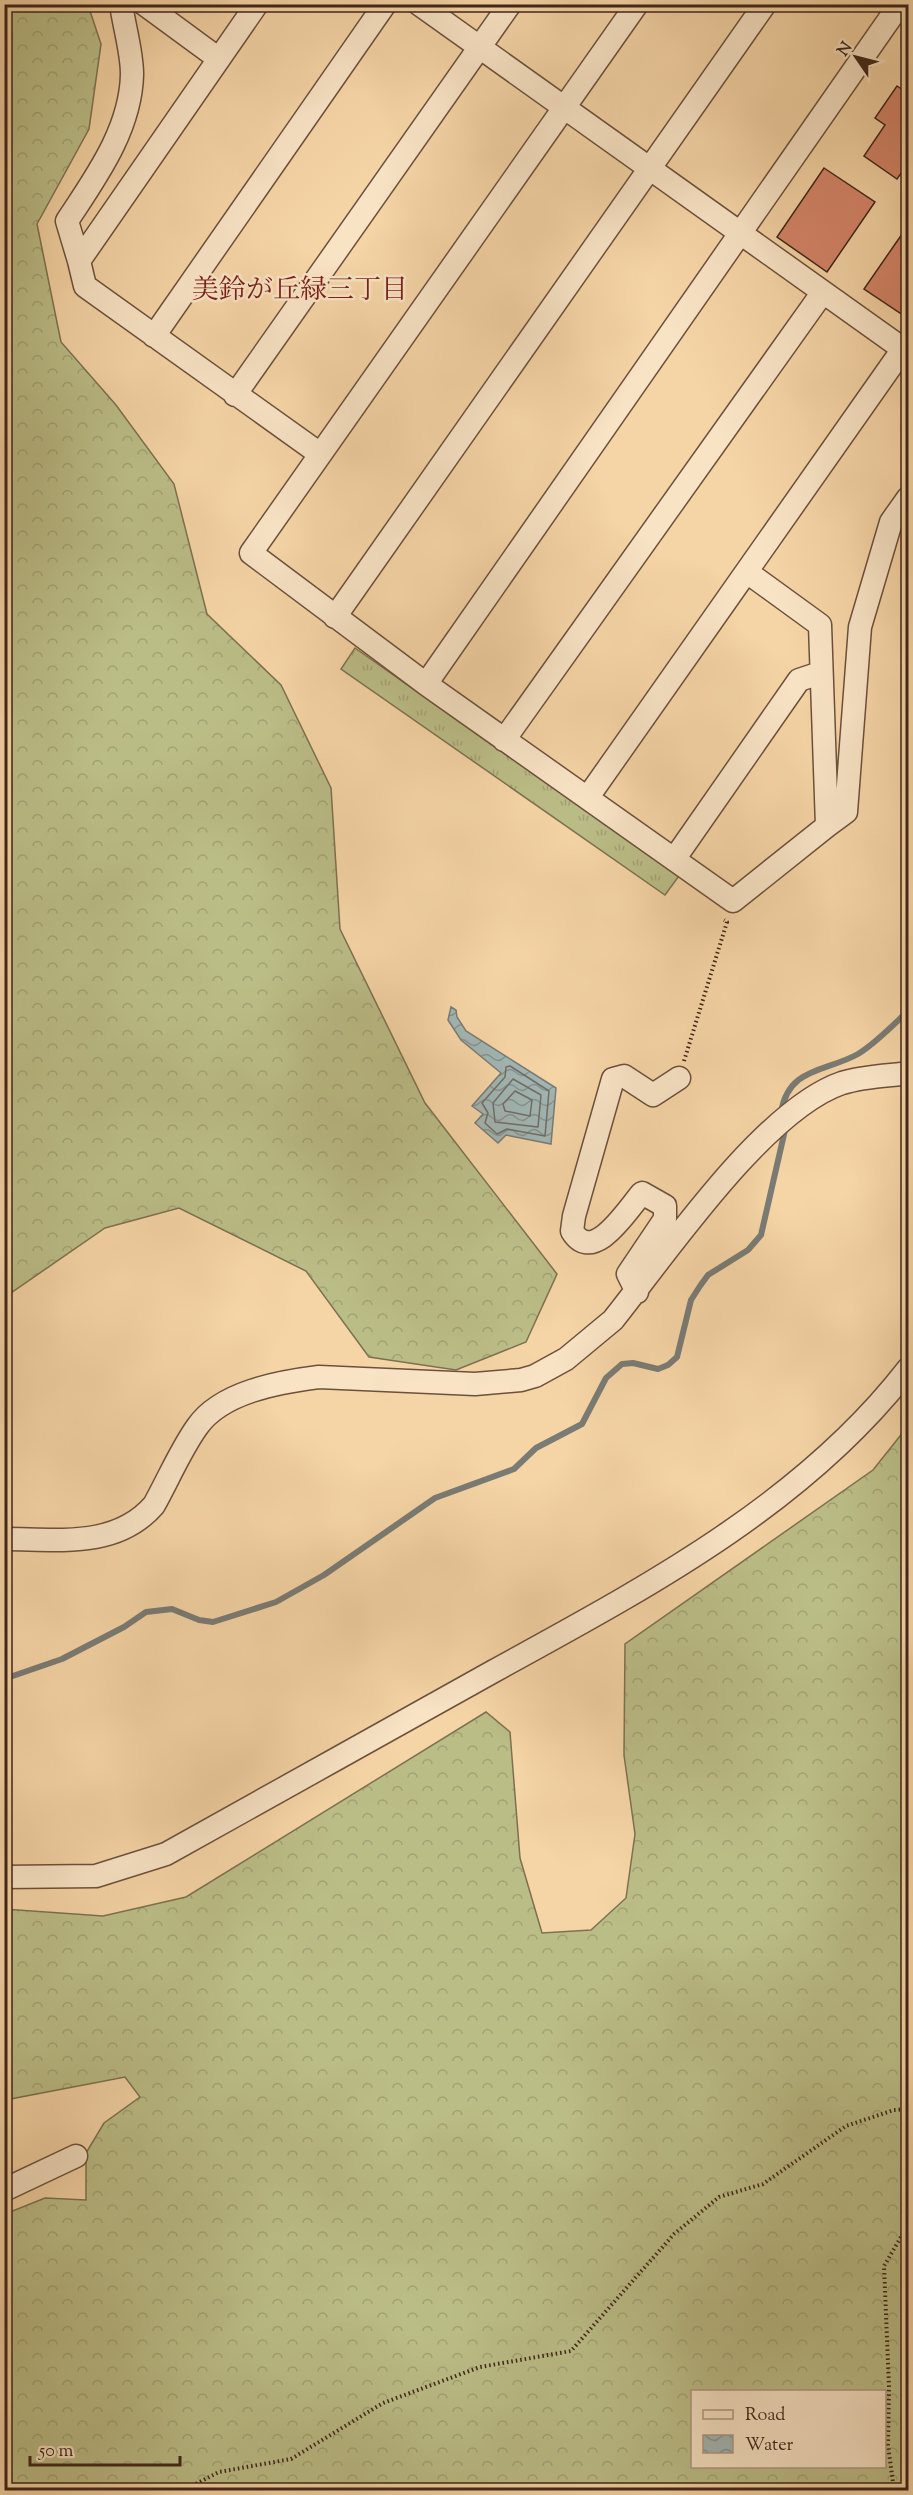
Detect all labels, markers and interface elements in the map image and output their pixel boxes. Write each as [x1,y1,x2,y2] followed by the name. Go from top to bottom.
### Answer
[826,27,886,87] north arrow
[833,38,859,62] text: N
[192,272,408,311] district label: 美鈴が丘緑三丁目
[691,2390,886,2468] legend
[745,2403,785,2429] text: Road
[30,2429,180,2467] scale bar
[745,2433,794,2459] text: Water
[38,2439,74,2465] text: 50 m

